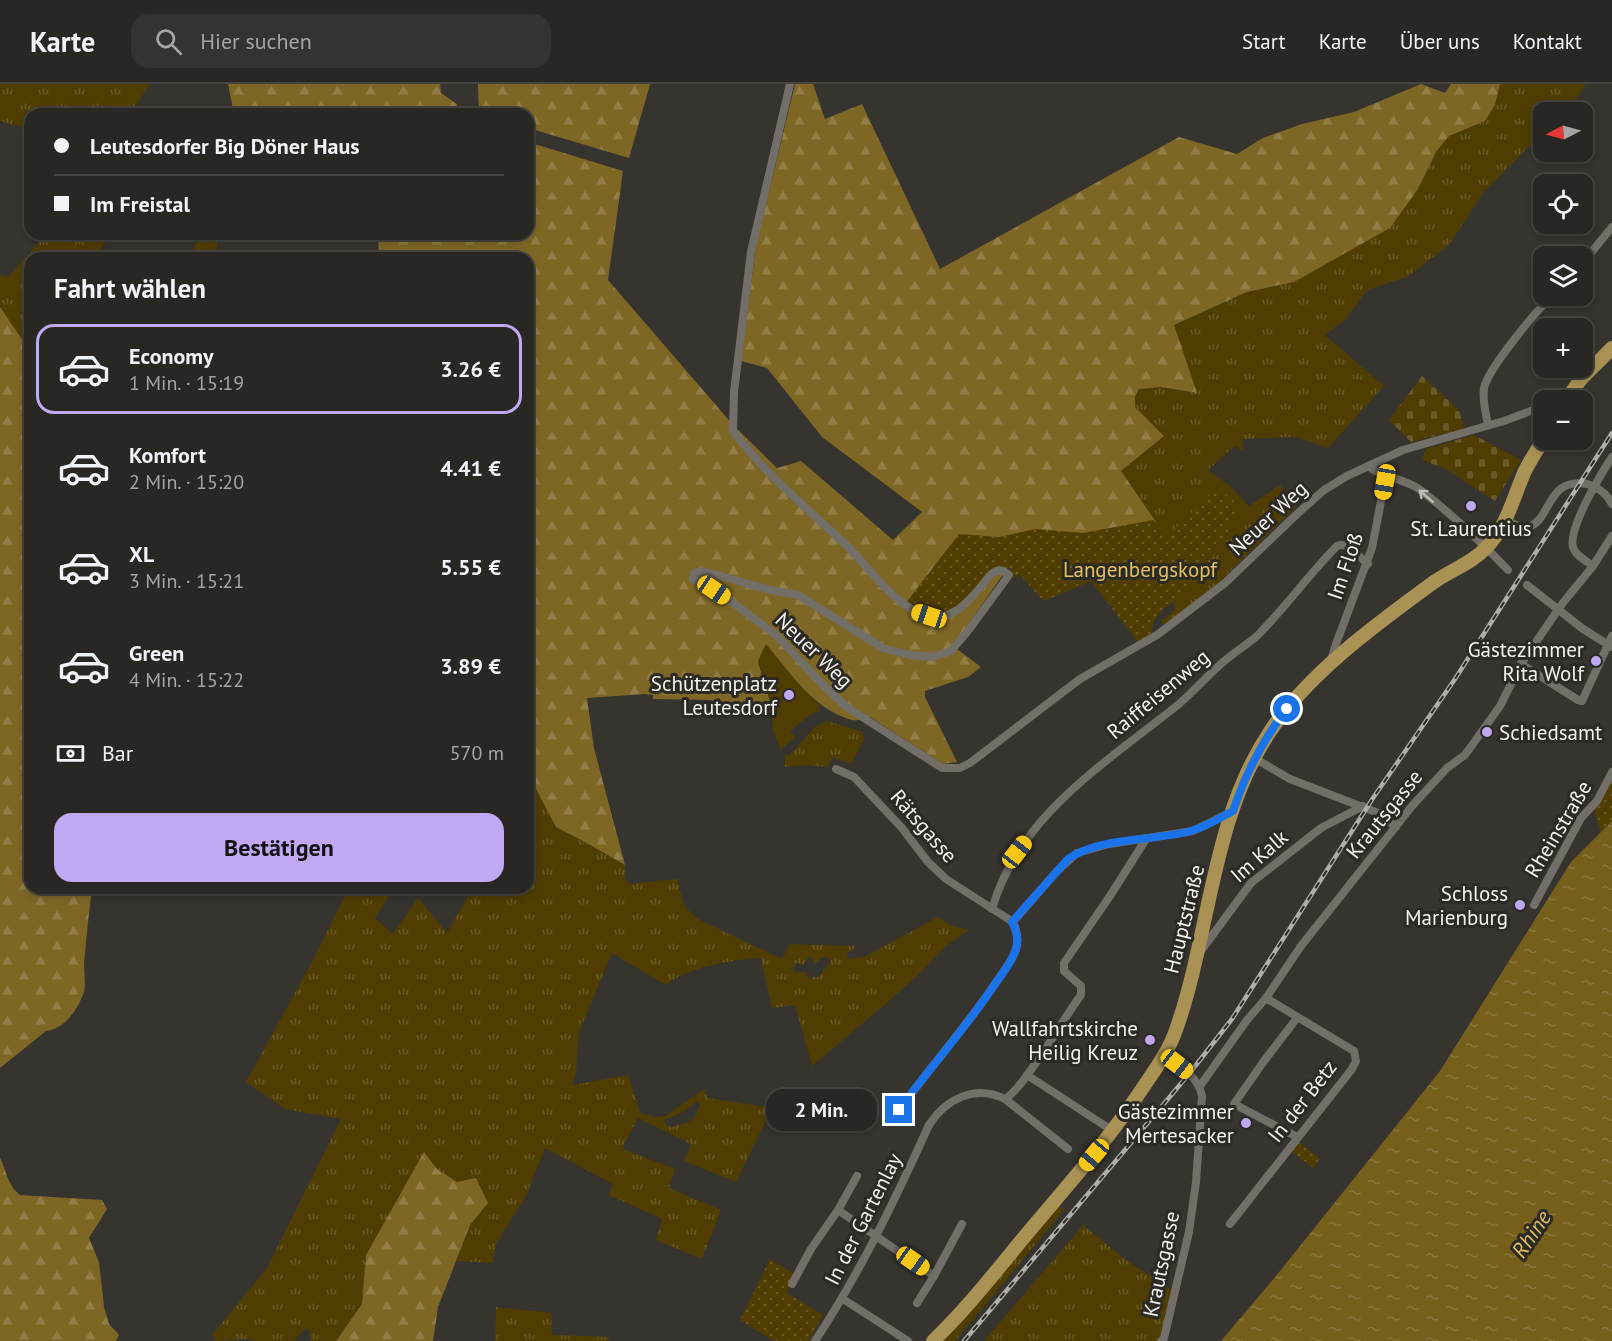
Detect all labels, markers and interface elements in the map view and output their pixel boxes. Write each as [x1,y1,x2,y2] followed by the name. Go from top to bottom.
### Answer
[131,14,551,68] search box
[30,23,95,60] text: Karte
[152,25,185,58] icon: search
[200,27,312,55] text: Hier suchen
[1242,28,1286,55] text: Start
[1319,28,1367,55] text: Karte
[1400,28,1480,55] text: Über uns
[1513,28,1582,55] text: Kontakt
[1533,102,1593,162] north arrow
[1533,102,1593,450] map controls
[90,132,360,160] text: Leutesdorfer Big Döner Haus
[1533,174,1593,234] button: locate
[90,190,190,218] text: Im Freistal
[1533,246,1593,306] button: layers
[54,271,206,305] text: Fahrt wählen
[1533,318,1593,378] button: +
[57,342,111,396] icon: car
[129,342,213,370] text: Economy
[440,355,501,383] text: 3.26 €
[129,370,244,396] text: 1 Min. · 15:19
[1533,390,1593,450] button: −
[57,441,111,495] icon: car
[129,441,206,469] text: Komfort
[440,454,501,482] text: 4.41 €
[1373,463,1397,501] car
[129,469,244,495] text: 2 Min. · 15:20
[1223,475,1313,561] street label: Neuer Weg
[1419,489,1434,503] one-way arrow
[1464,499,1478,513] marker: St. Laurentius
[1410,515,1532,542] place label: St. Laurentius
[1321,529,1369,603] street label: Im Floß
[57,540,111,594] icon: car
[129,540,154,568] text: XL
[440,553,501,581] text: 5.55 €
[1063,556,1218,583] park label: Langenbergskopf
[129,568,244,594] text: 3 Min. · 15:21
[694,572,734,608] car
[909,602,949,630] car
[770,606,858,694] street label: Neuer Weg
[1468,636,1585,687] place label: Gästezimmer Rita Wolf
[57,639,111,693] icon: car
[129,639,184,667] text: Green
[1101,643,1215,745] street label: Raiffeisenweg
[440,652,501,680] text: 3.89 €
[1589,654,1603,668] marker: Gästezimmer Rita Wolf
[129,667,244,693] text: 4 Min. · 15:22
[651,670,778,721] place label: Schützenplatz Leutesdorf
[782,688,796,702] marker: Schützenplatz Leutesdorf
[1273,695,1300,722] route start
[1499,719,1602,746] place label: Schiedsamt
[1480,725,1494,739] marker: Schiedsamt
[54,737,87,770] icon: cash
[102,739,133,767] text: Bar
[450,740,504,766] text: 570 m
[1340,764,1428,864] street label: Krautsgasse
[1519,776,1597,882] street label: Rheinstraße
[885,784,963,868] street label: Rätsgasse
[54,813,504,882] button: Bestätigen
[1225,824,1293,888] street label: Im Kalk
[999,832,1035,872] car
[1157,862,1211,976] street label: Hauptstraße
[1405,880,1508,931] place label: Schloss Marienburg
[1513,898,1527,912] marker: Schloss Marienburg
[992,1015,1138,1066] place label: Wallfahrtskirche Heilig Kreuz
[1143,1033,1157,1047] marker: Wallfahrtskirche Heilig Kreuz
[1157,1046,1197,1082] car
[1261,1054,1343,1148] street label: In der Betz
[767,1089,878,1131] callout: 2 Min.
[885,1096,912,1123] route end
[795,1097,848,1123] text: 2 Min.
[1118,1098,1234,1149] place label: Gästezimmer Mertesacker
[1239,1116,1253,1130] marker: Gästezimmer Mertesacker
[1076,1135,1112,1175] car
[818,1148,908,1289] street label: In der Gartenlay
[1505,1204,1557,1263] water label: Rhine
[1137,1209,1185,1319] street label: Krautsgasse
[893,1243,933,1279] car

